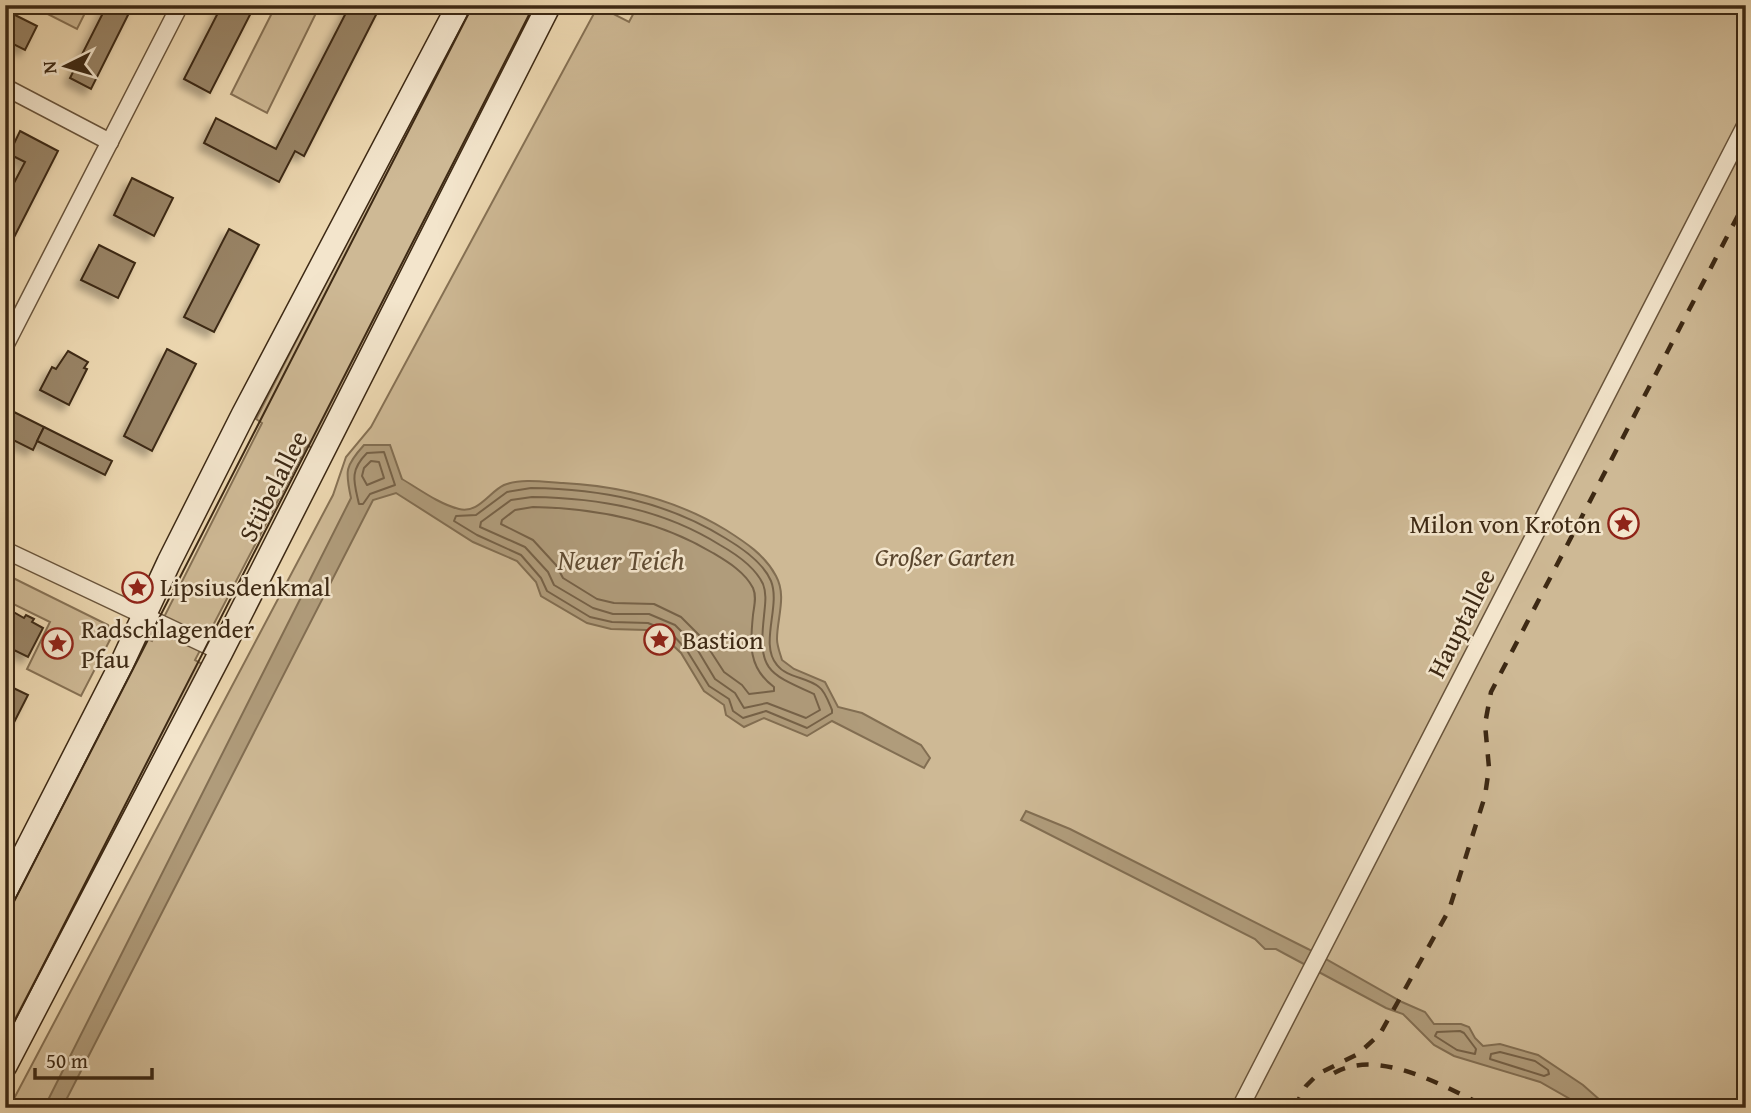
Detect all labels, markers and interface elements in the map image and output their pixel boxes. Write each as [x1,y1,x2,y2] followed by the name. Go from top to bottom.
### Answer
[32,32,102,102] north arrow
[35,60,64,75] text: N
[228,423,317,548] street label: Stübelallee
[1409,504,1601,543] place label: Milon von Kroton
[1607,507,1641,541] place icon: Milon von Kroton
[875,537,1015,576] park label: Großer Garten
[556,539,685,580] water label: Neuer Teich
[1416,561,1505,684] street label: Hauptallee
[160,567,331,606] place label: Lipsiusdenkmal
[120,570,154,604] place icon: Lipsiusdenkmal
[81,609,255,678] place label: Radschlagender Pfau
[682,620,764,659] place label: Bastion
[642,623,676,657] place icon: Bastion
[41,627,75,661] place icon: Radschlagender Pfau
[35,1036,152,1080] scale bar
[46,1045,88,1076] text: 50 m

